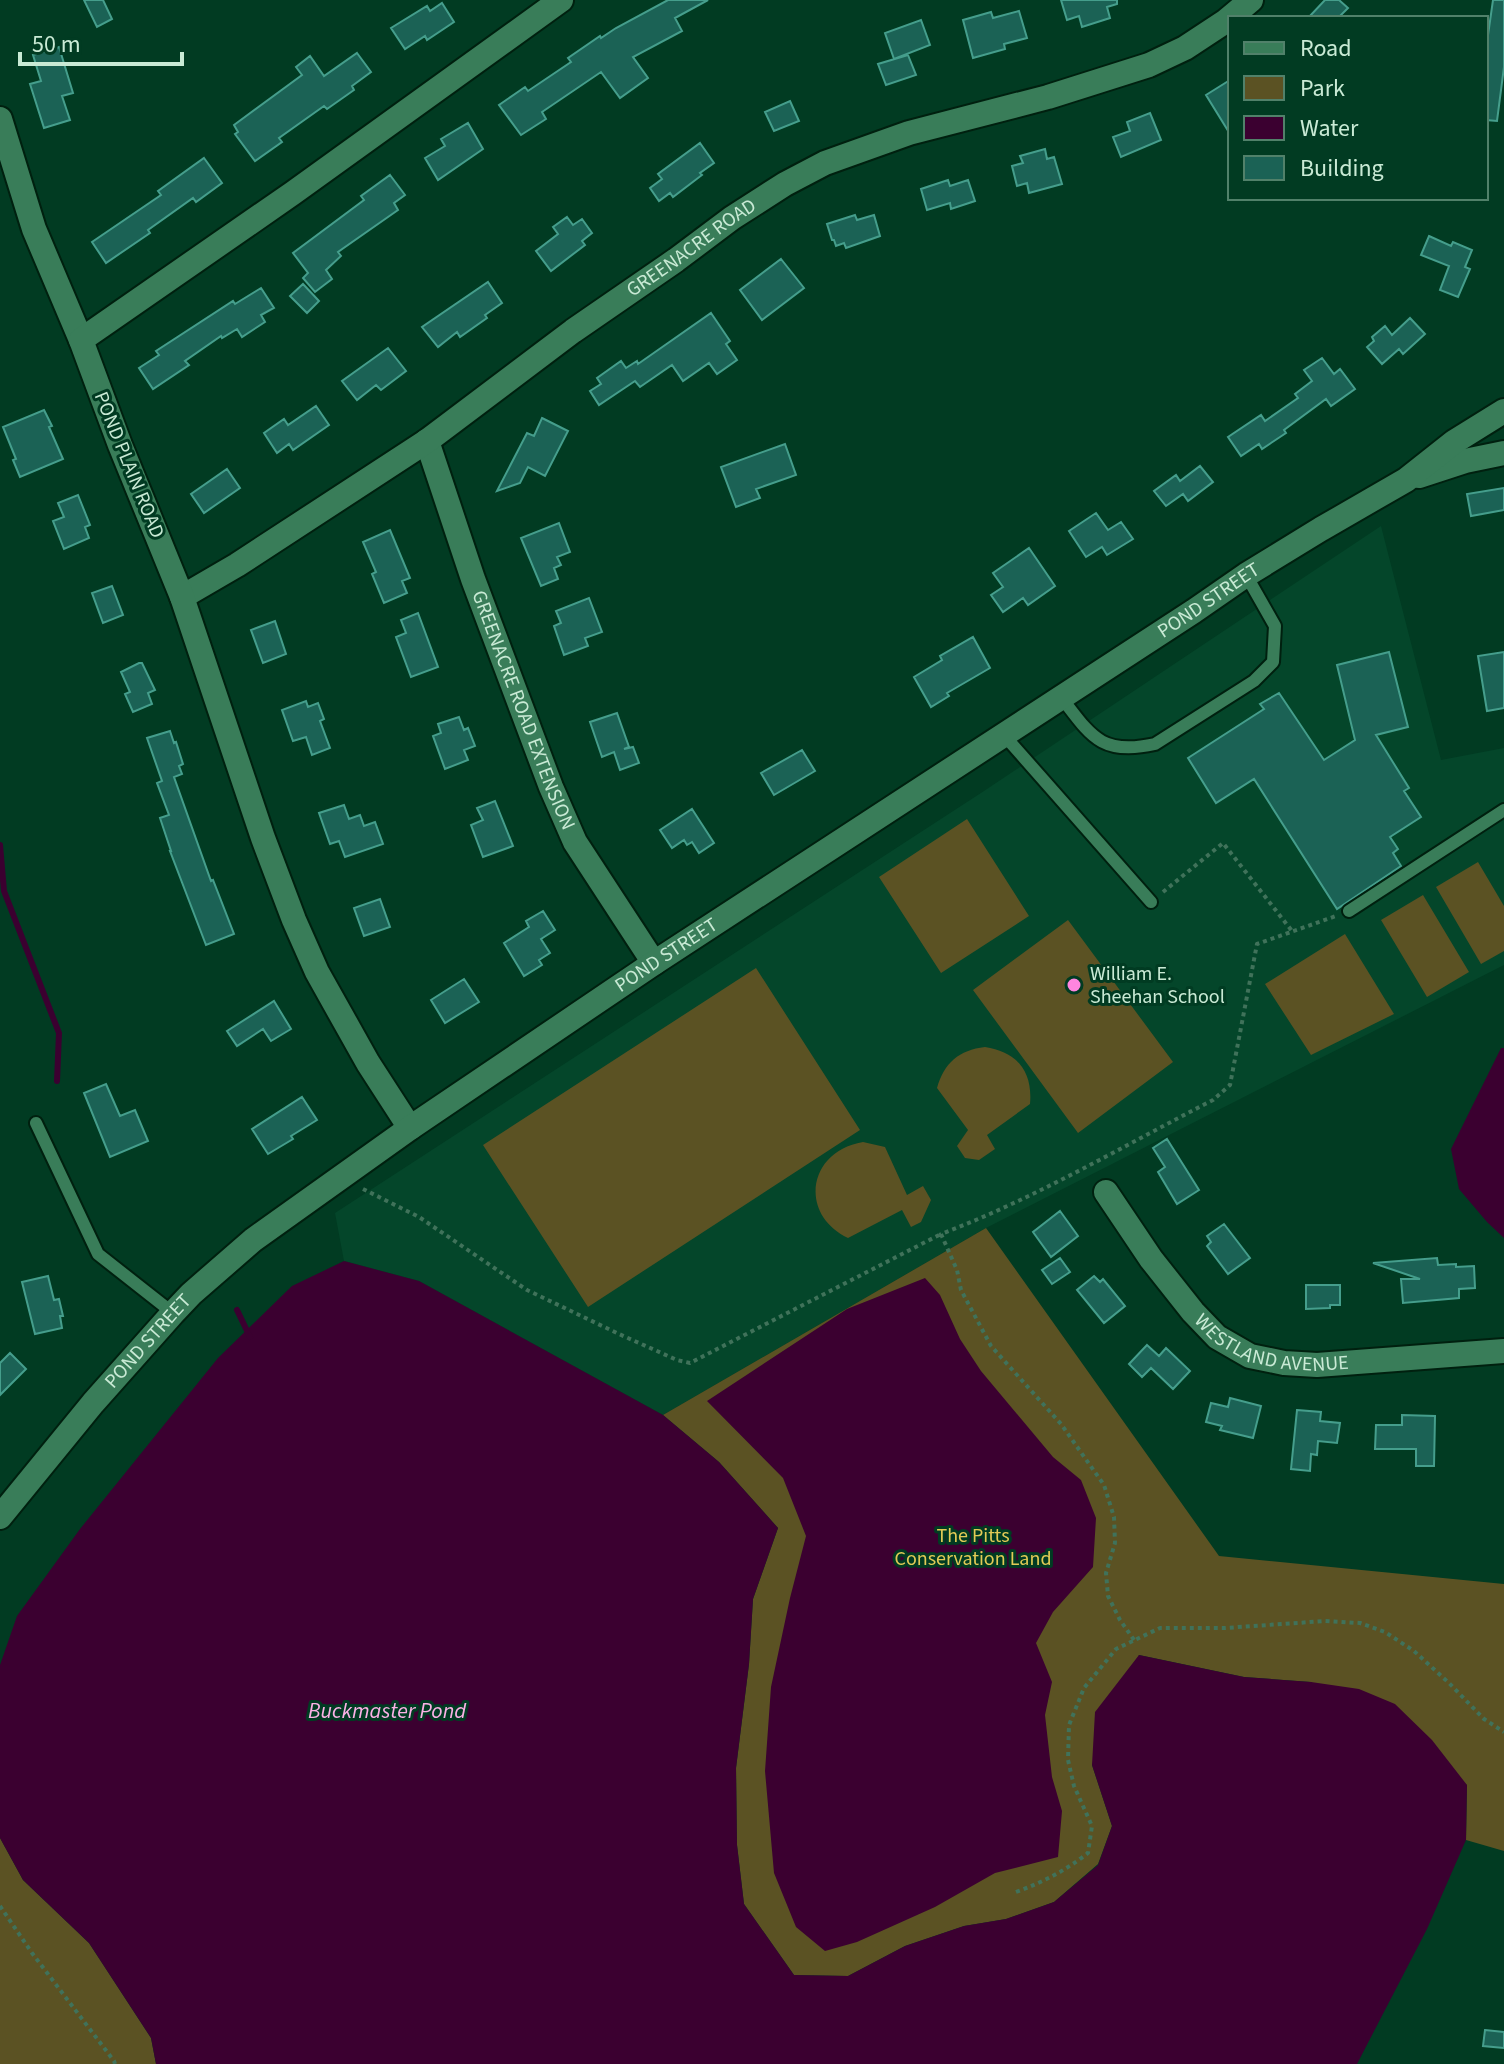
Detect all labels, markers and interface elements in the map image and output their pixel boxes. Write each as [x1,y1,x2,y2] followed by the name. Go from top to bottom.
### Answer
[20,16,182,66] scale bar
[1228,16,1488,200] legend
[32,27,81,62] text: 50 m
[1300,31,1352,66] text: Road
[1300,71,1345,106] text: Park
[1300,111,1359,146] text: Water
[1300,151,1384,186] text: Building
[621,192,762,304] street label: GREENACRE ROAD
[87,388,171,542] street label: POND PLAIN ROAD
[1152,556,1265,645] street label: POND STREET
[465,587,582,834] street label: GREENACRE ROAD EXTENSION
[609,911,724,999] street label: POND STREET
[1090,960,1225,1011] place label: William E. Sheehan School
[1065,976,1083,994] marker: William E. Sheehan School
[98,1288,198,1394] street label: POND STREET
[1188,1307,1350,1379] street label: WESTLAND AVENUE
[895,1522,1052,1573] park label: The Pitts Conservation Land
[308,1695,467,1727] water label: Buckmaster Pond

